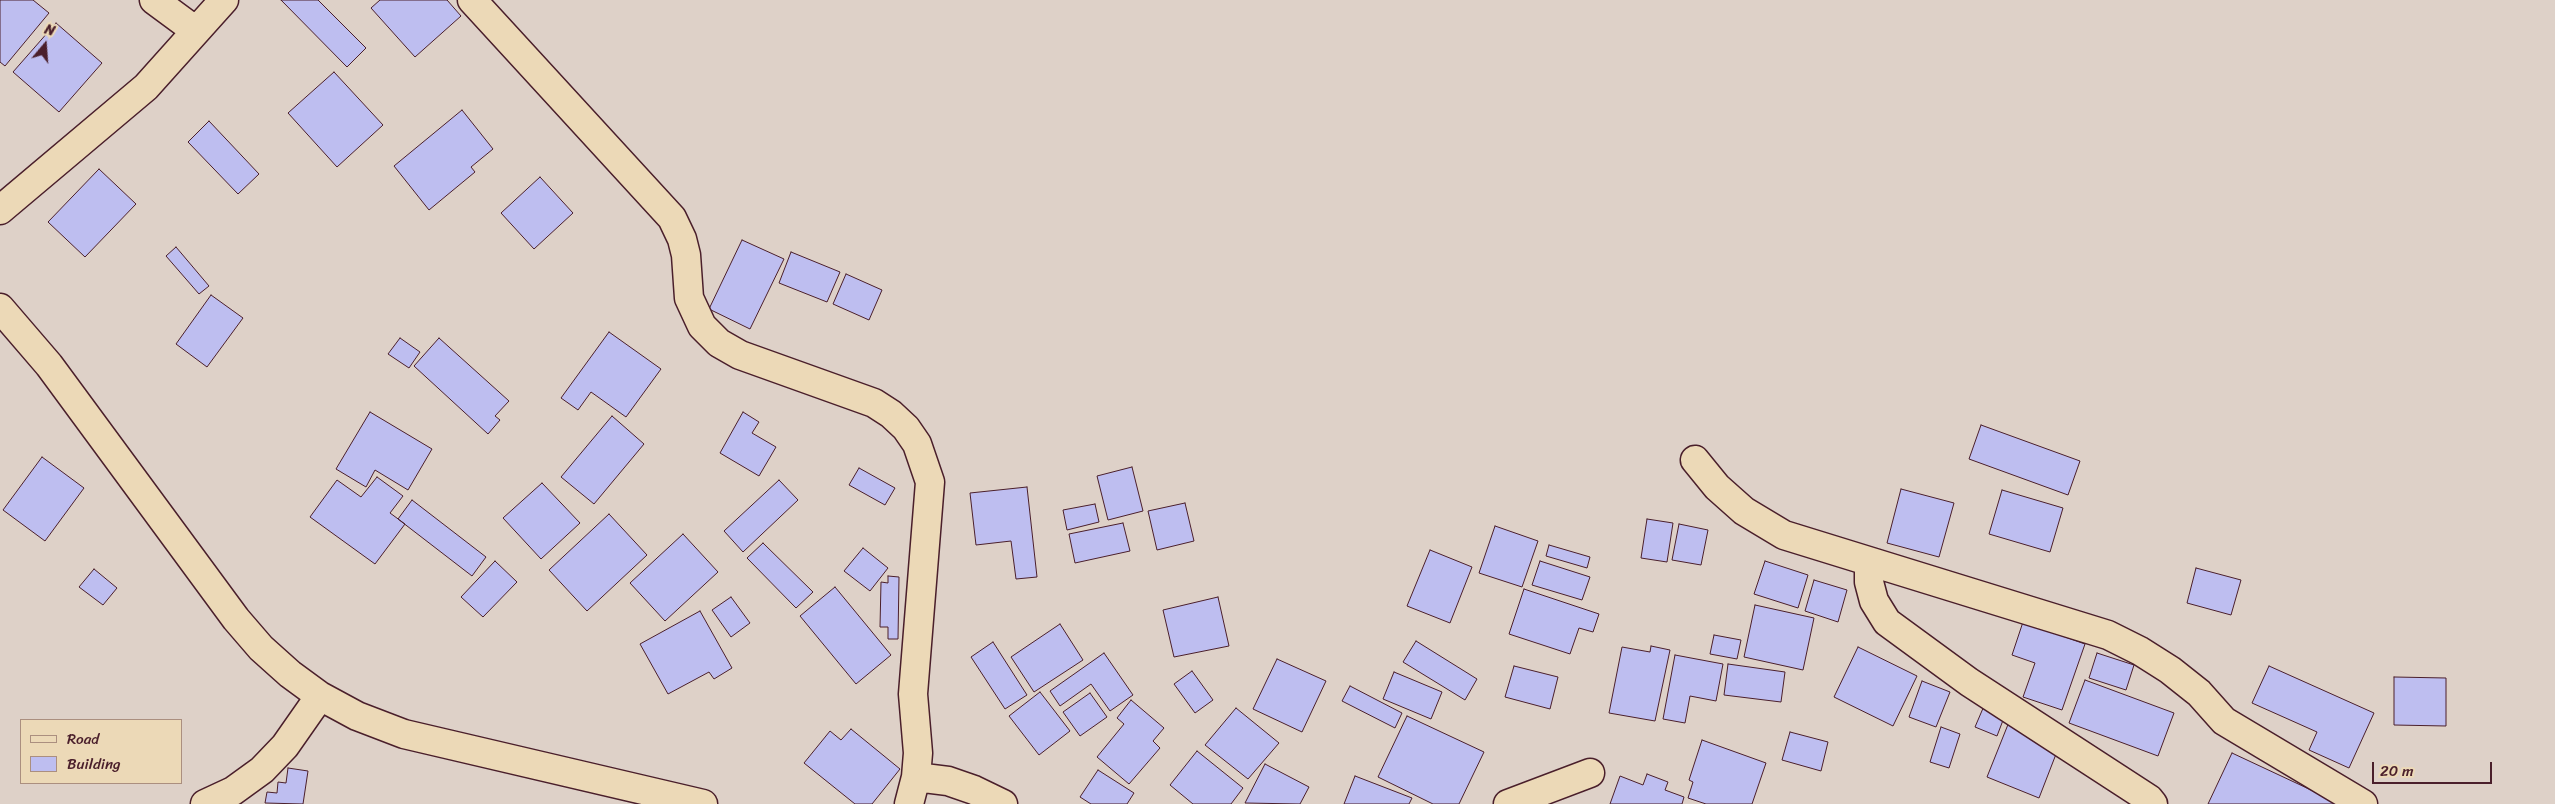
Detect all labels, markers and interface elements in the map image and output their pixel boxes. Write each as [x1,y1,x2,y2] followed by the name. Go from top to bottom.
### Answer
[41,17,58,44] text: N
[20,20,70,70] north arrow
[20,719,182,784] legend
[67,726,99,752] text: Road
[67,751,121,777] text: Building
[2375,752,2495,784] scale bar
[2380,758,2414,784] text: 20 m

